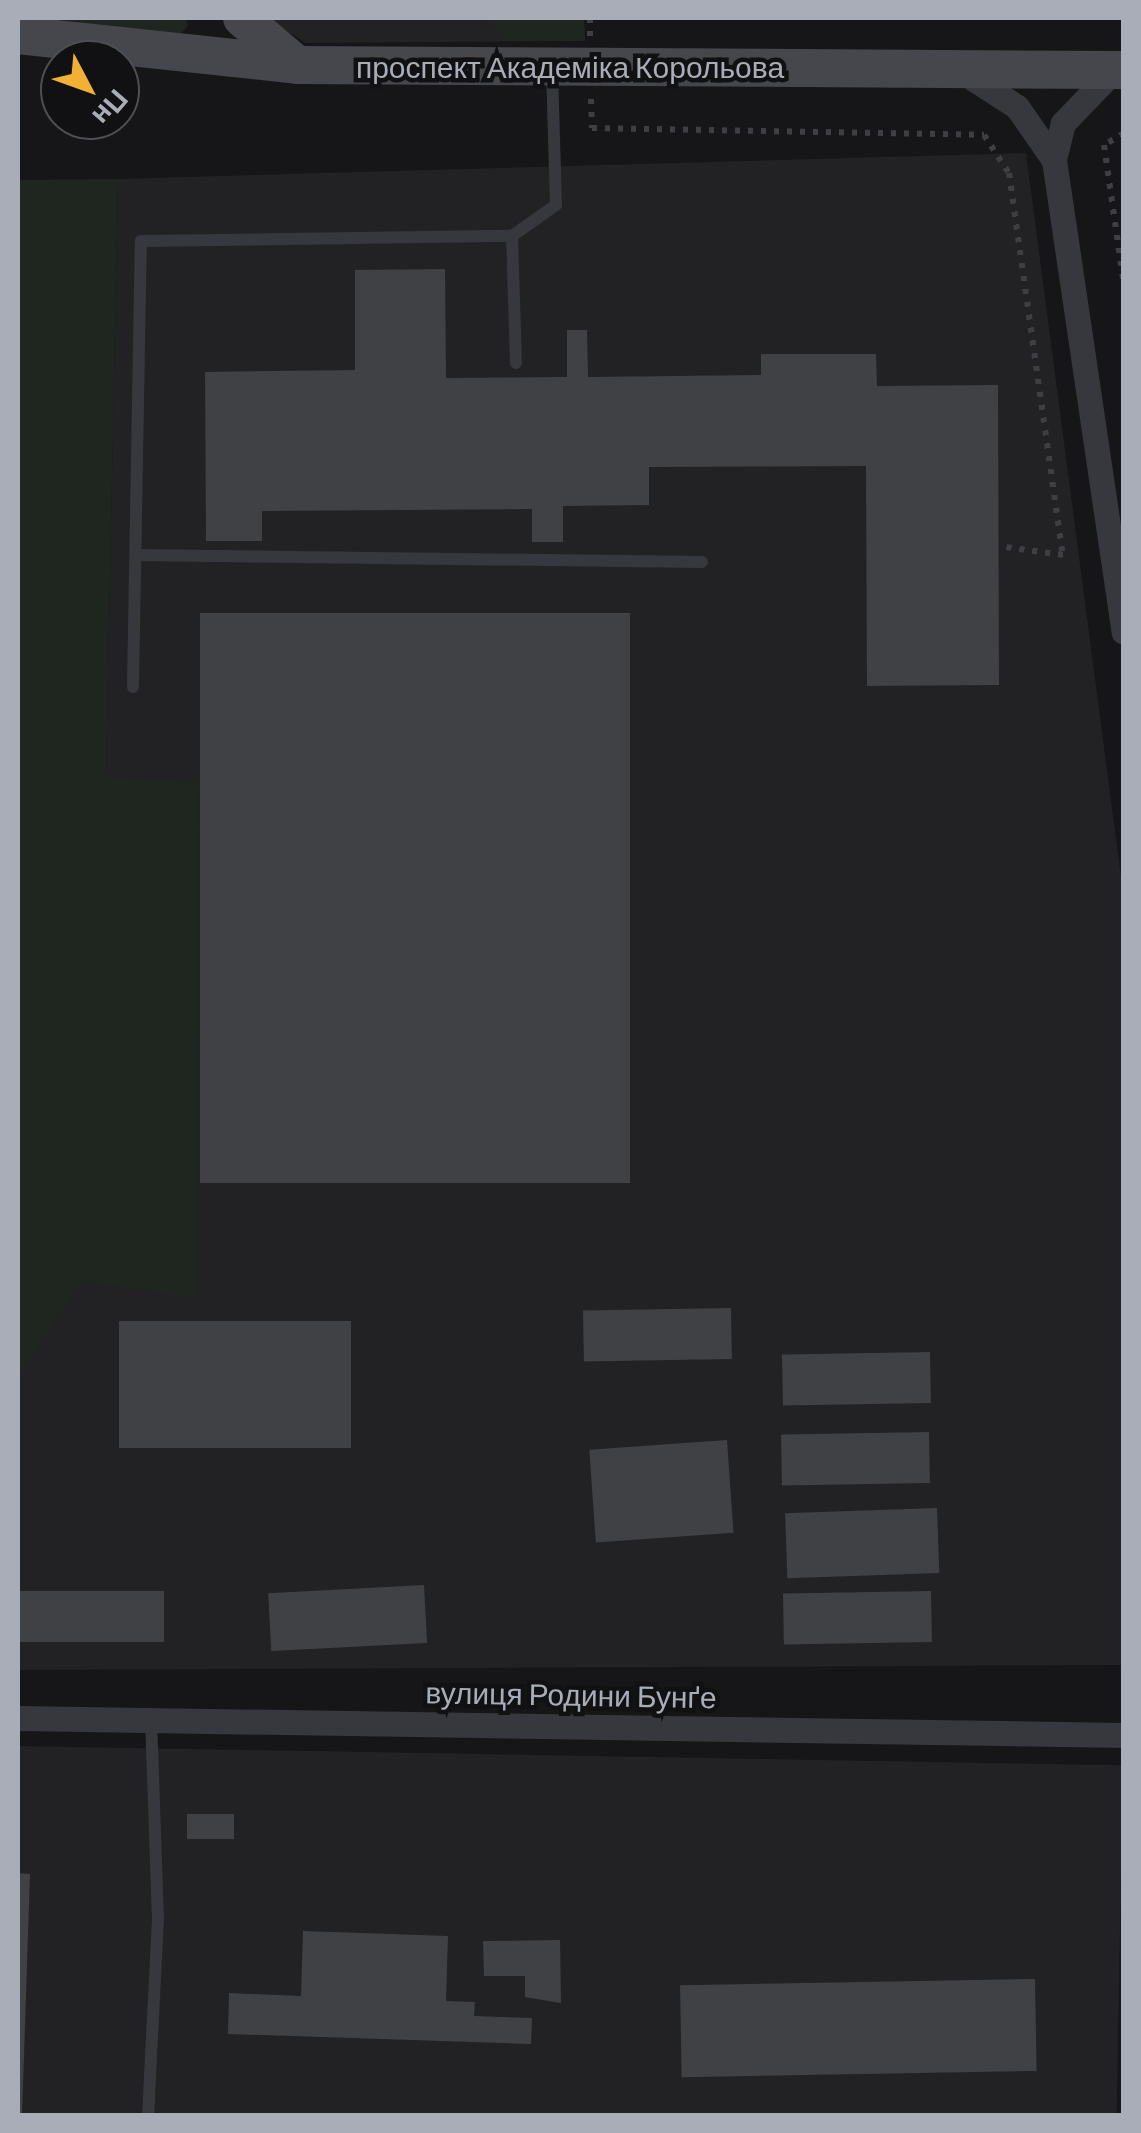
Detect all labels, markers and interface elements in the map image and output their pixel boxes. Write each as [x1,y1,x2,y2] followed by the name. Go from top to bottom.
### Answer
[40,40,140,140] north arrow
[356,48,784,84] street label: проспект Академіка Корольова
[86,83,136,133] text: Пн
[425,1673,717,1715] street label: вулиця Родини Бунґе

